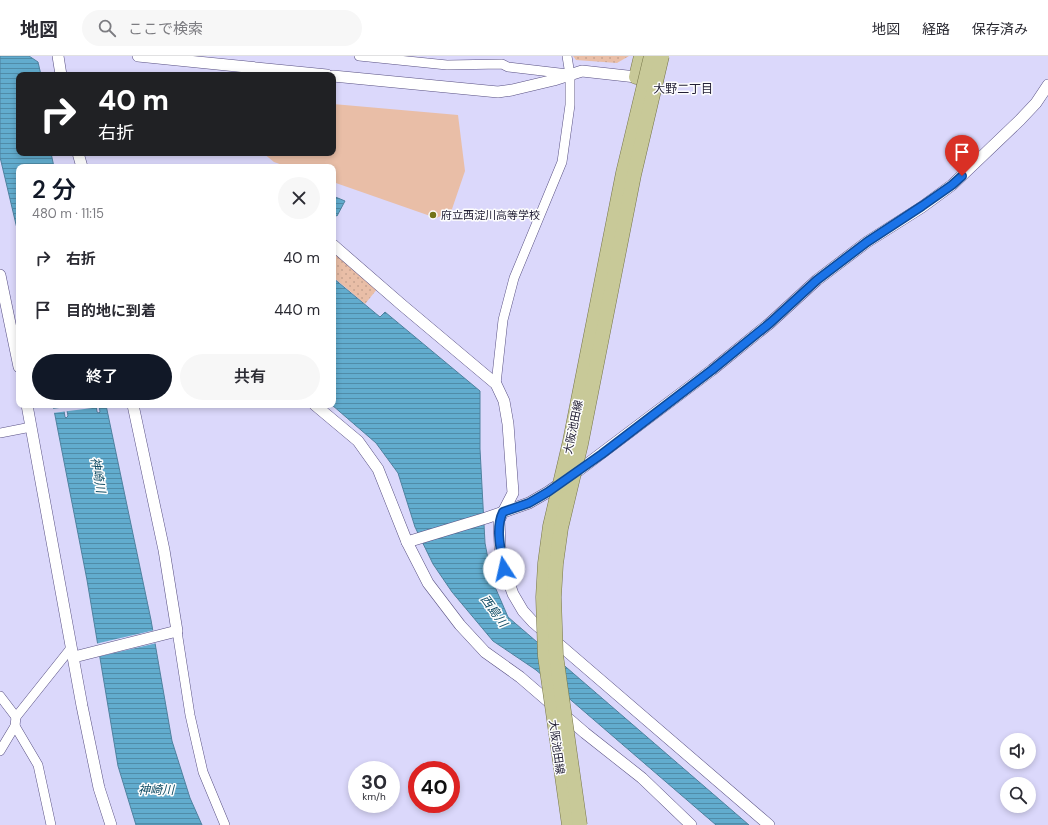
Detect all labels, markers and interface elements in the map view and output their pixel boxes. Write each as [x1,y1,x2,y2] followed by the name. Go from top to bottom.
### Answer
[82,10,362,46] search box
[20,17,58,42] text: 地図
[96,17,118,39] icon: search
[128,19,203,39] text: ここで検索
[872,20,900,38] text: 地図
[922,20,950,38] text: 経路
[972,20,1028,38] text: 保存済み
[653,81,713,97] district label: 大野二丁目
[98,82,169,119] text: 40 m
[32,88,84,140] icon: right
[98,121,134,145] text: 右折
[945,135,979,176] pin
[951,141,973,163] icon: arrive
[32,174,76,205] text: 2 分
[278,177,320,219] button: close
[32,205,104,222] text: 480 m · 11:15
[441,208,540,222] place label: 府立西淀川高等学校
[428,210,438,220] marker: 府立西淀川高等学校
[32,247,54,269] icon: right
[283,248,320,268] text: 40 m
[66,249,96,269] text: 右折
[32,299,54,321] icon: arrive
[274,300,320,320] text: 440 m
[66,301,156,321] text: 目的地に到着
[32,354,172,400] button: 終了
[180,354,320,400] button: 共有
[560,399,586,455] street label: 大阪池田線
[87,456,109,496] water label: 神崎川
[483,548,525,590] position arrow
[477,592,512,632] water label: 西島川
[546,719,568,775] street label: 大阪池田線
[1000,733,1036,813] map controls
[1000,733,1036,769] button: sound
[408,761,460,813] speed limit sign: 40
[361,769,387,795] text: 30
[1000,777,1036,813] button: search
[138,782,176,798] water label: 神崎川
[362,790,386,803] text: km/h

